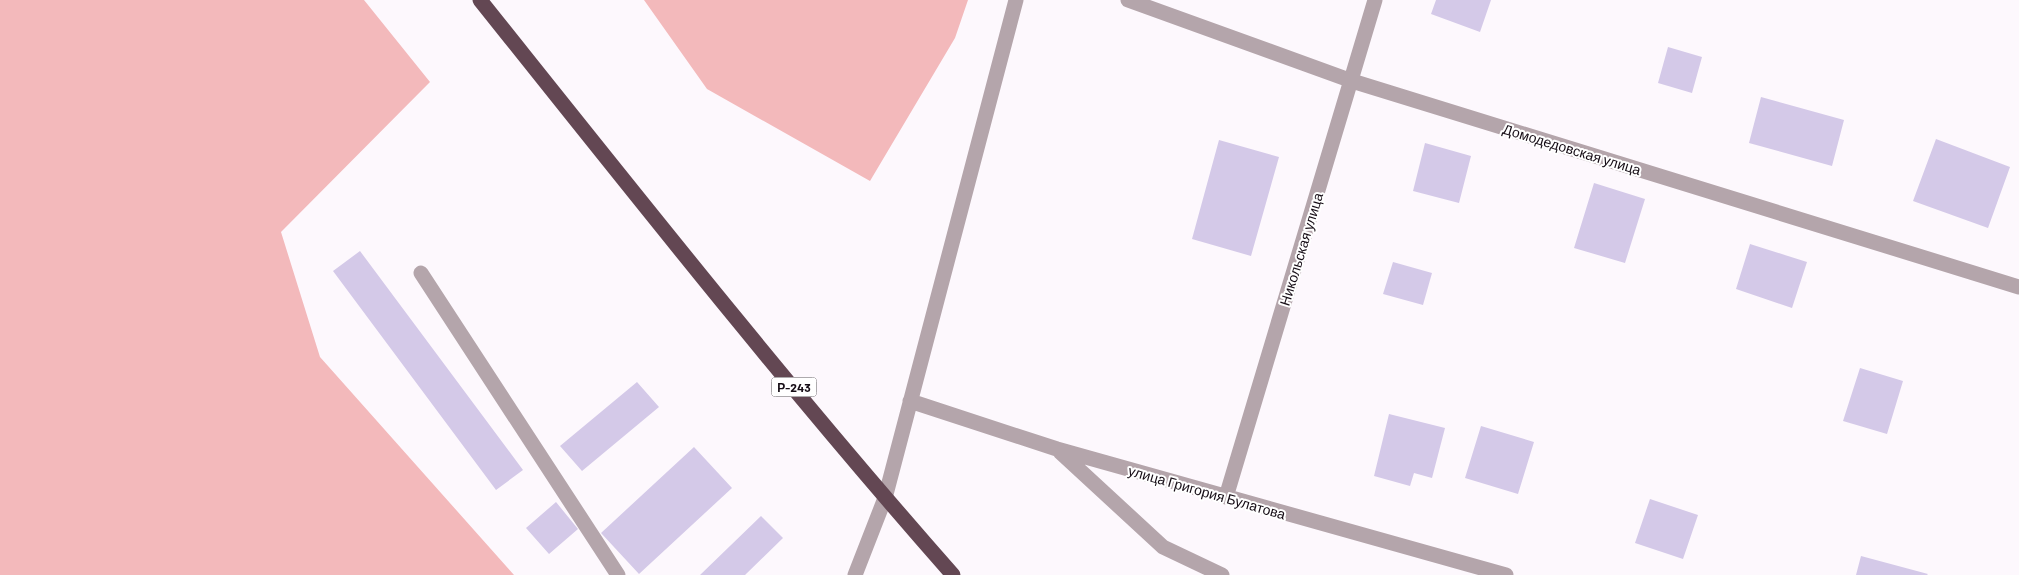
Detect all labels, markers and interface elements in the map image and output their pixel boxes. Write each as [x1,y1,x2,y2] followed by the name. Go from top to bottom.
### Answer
[1501,120,1643,178] street label: Домодедовская улица
[1276,190,1326,308] street label: Никольская улица
[772,378,816,397] road number: Р-243
[1127,461,1288,523] street label: улица Григория Булатова

